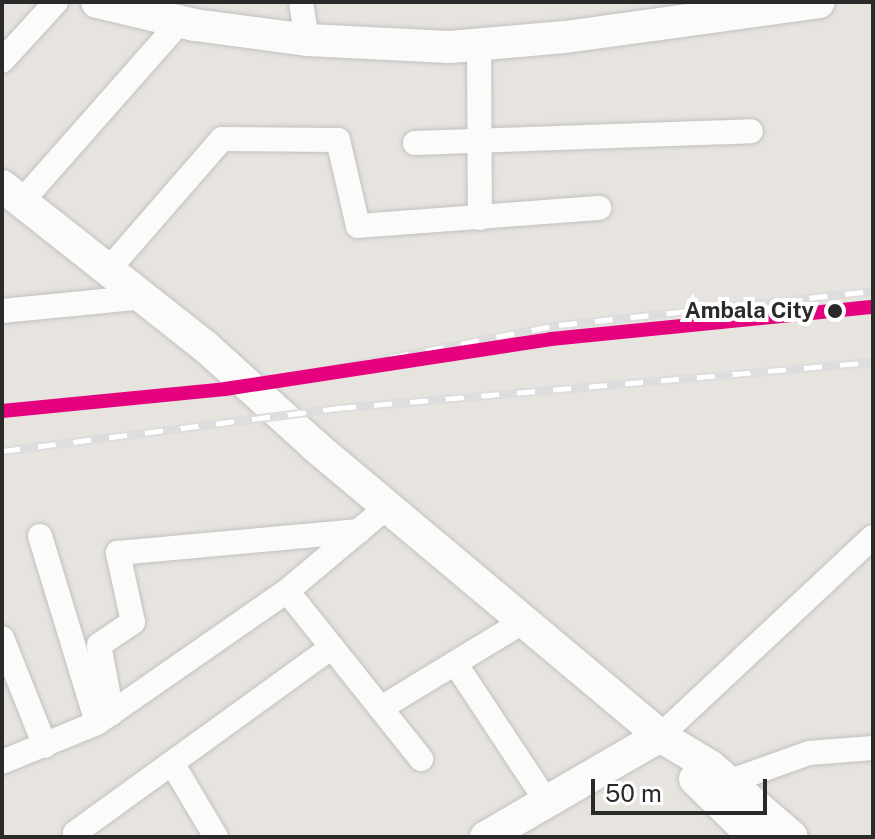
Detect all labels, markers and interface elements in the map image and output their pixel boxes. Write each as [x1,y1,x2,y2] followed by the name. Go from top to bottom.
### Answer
[821,297,849,325] marker: Ambala City
[685,298,814,324] place label: Ambala City
[595,763,771,813] scale bar
[605,779,662,807] text: 50 m

